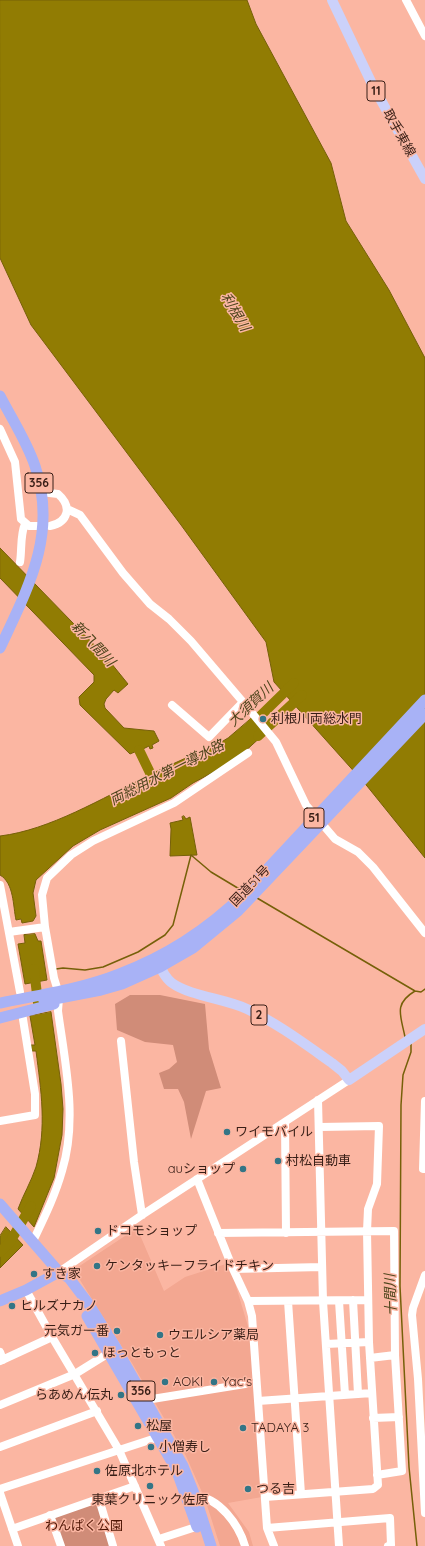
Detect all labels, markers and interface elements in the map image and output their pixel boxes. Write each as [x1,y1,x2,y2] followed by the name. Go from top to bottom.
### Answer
[367,81,385,101] road number: 11
[380,106,418,160] street label: 取手東線
[217,290,253,334] water label: 利根川
[25,473,53,493] road number: 356
[68,618,118,670] water label: 新八間川
[225,680,277,730] water label: 大須賀川
[271,711,362,727] place label: 利根川両総水門
[258,714,268,724] marker: 利根川両総水門
[107,737,227,809] water label: 両総用水第一導水路
[304,808,324,828] road number: 51
[227,862,273,910] street label: 国道51号
[251,1005,267,1025] road number: 2
[235,1124,313,1140] place label: ワイモバイル
[222,1127,232,1137] marker: ワイモバイル
[286,1153,351,1169] place label: 村松自動車
[273,1156,283,1166] marker: 村松自動車
[168,1161,235,1177] place label: auショップ
[238,1164,248,1174] marker: auショップ
[106,1223,197,1239] place label: ドコモショップ
[93,1226,103,1236] marker: ドコモショップ
[105,1258,274,1274] place label: ケンタッキーフライドチキン
[92,1261,102,1271] marker: ケンタッキーフライドチキン
[42,1266,81,1282] place label: すき家
[29,1269,39,1279] marker: すき家
[382,1274,400,1316] water label: 十間川
[20,1298,98,1314] place label: ヒルズナカノ
[7,1301,17,1311] marker: ヒルズナカノ
[44,1323,109,1339] place label: 元気ガー番
[112,1326,122,1336] marker: 元気ガー番
[168,1327,259,1343] place label: ウエルシア薬局
[155,1330,165,1340] marker: ウエルシア薬局
[103,1345,181,1361] place label: ほっともっと
[90,1348,100,1358] marker: ほっともっと
[173,1374,203,1390] place label: AOKI
[222,1374,252,1390] place label: Yac's
[160,1377,170,1387] marker: AOKI
[209,1377,219,1387] marker: Yac's
[127,1381,155,1401] road number: 356
[35,1387,113,1403] place label: らあめん伝丸
[116,1390,126,1400] marker: らあめん伝丸
[146,1418,172,1434] place label: 松屋
[251,1420,309,1436] place label: TADAYA 3
[133,1421,143,1431] marker: 松屋
[238,1423,248,1433] marker: TADAYA 3
[159,1439,211,1455] place label: 小僧寿し
[146,1442,156,1452] marker: 小僧寿し
[105,1463,183,1479] place label: 佐原北ホテル
[92,1466,102,1476] marker: 佐原北ホテル
[145,1481,155,1491] marker: 東葉クリニック佐原
[256,1481,295,1497] place label: つる吉
[243,1484,253,1494] marker: つる吉
[92,1492,208,1508] place label: 東葉クリニック佐原
[45,1518,123,1534] park label: わんぱく公園

